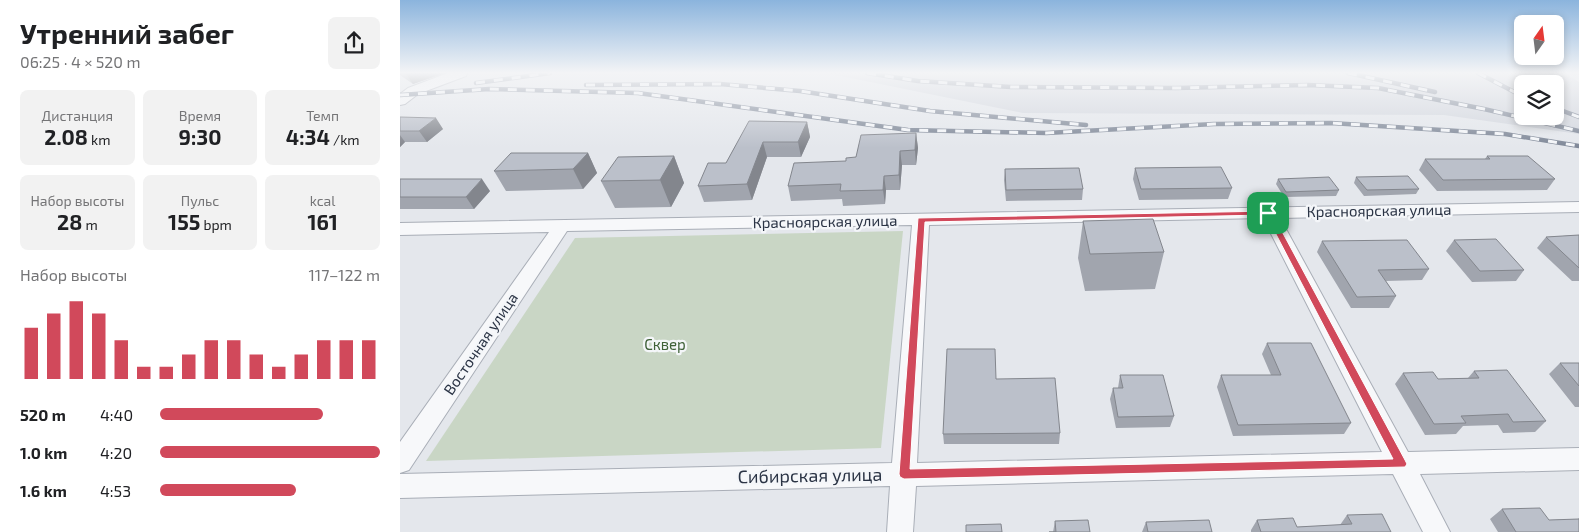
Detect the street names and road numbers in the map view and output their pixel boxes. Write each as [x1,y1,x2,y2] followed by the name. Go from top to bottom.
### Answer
[1306,200,1451,221] street label: Красноярская улица
[752,211,897,232] street label: Красноярская улица
[439,289,522,399] street label: Восточная улица
[737,463,883,487] street label: Сибирская улица

